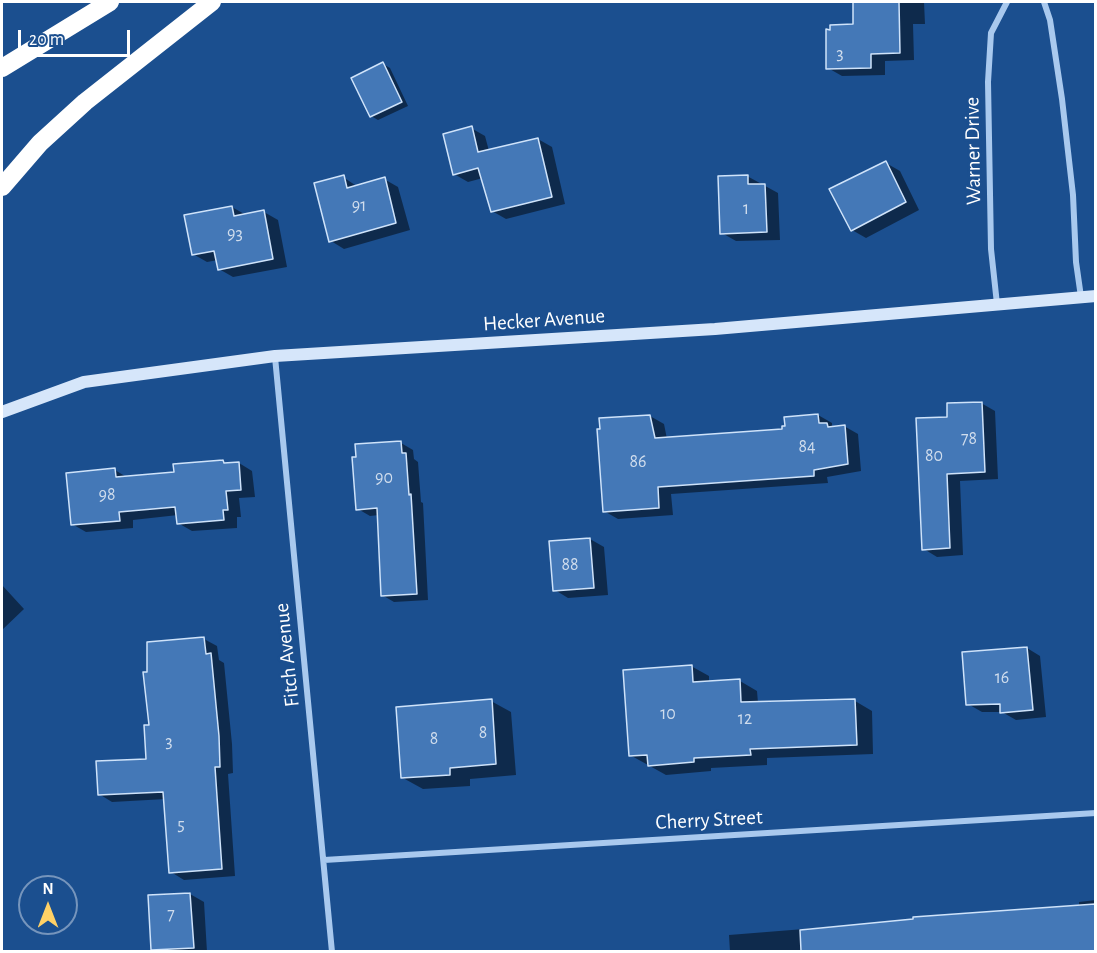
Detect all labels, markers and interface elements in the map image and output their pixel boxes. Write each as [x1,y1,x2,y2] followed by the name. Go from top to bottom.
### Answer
[21,18,134,56] scale bar
[29,31,64,49] text: 20 m
[836,43,844,65] house number: 3
[959,97,987,205] street label: Warner Drive
[352,195,366,217] house number: 91
[743,198,749,220] house number: 1
[227,223,243,245] house number: 93
[482,303,606,337] street label: Hecker Avenue
[961,428,977,450] house number: 78
[798,436,816,458] house number: 84
[925,445,943,467] house number: 80
[630,451,646,473] house number: 86
[375,467,393,489] house number: 90
[99,484,115,506] house number: 98
[561,554,579,576] house number: 88
[269,602,305,708] street label: Fitch Avenue
[995,667,1009,689] house number: 16
[660,703,676,725] house number: 10
[738,708,752,730] house number: 12
[479,722,487,744] house number: 8
[430,728,438,750] house number: 8
[165,731,173,753] house number: 3
[655,805,763,835] street label: Cherry Street
[177,814,185,836] house number: 5
[18,875,78,935] north arrow
[42,881,54,897] text: N
[167,904,175,926] house number: 7

